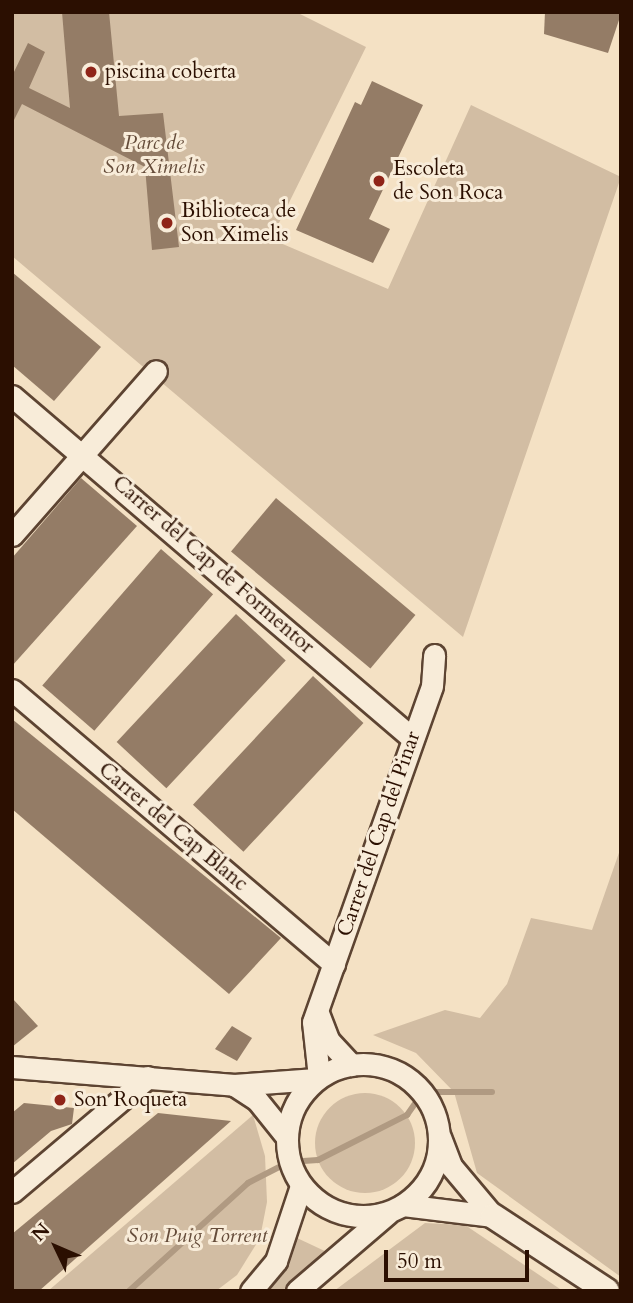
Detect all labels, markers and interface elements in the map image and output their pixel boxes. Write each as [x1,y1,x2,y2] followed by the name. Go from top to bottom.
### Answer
[105,59,236,85] place label: piscina coberta
[83,64,99,80] marker: piscina coberta
[103,130,205,180] park label: Parc de Son Ximelis
[393,156,503,206] place label: Escoleta de Son Roca
[371,173,387,189] marker: Escoleta de Son Roca
[181,198,296,248] place label: Biblioteca de Son Ximelis
[159,215,175,231] marker: Biblioteca de Son Ximelis
[107,470,319,660] street label: Carrer del Cap de Formentor
[332,728,426,940] street label: Carrer del Cap del Pinar
[93,757,253,897] street label: Carrer del Cap Blanc
[74,1087,187,1113] place label: Son Roqueta
[52,1092,68,1108] marker: Son Roqueta
[21,1212,91,1282] north arrow
[26,1217,56,1247] text: N
[127,1223,267,1249] park label: Son Puig Torrent
[388,1236,533,1280] scale bar
[397,1247,442,1276] text: 50 m

